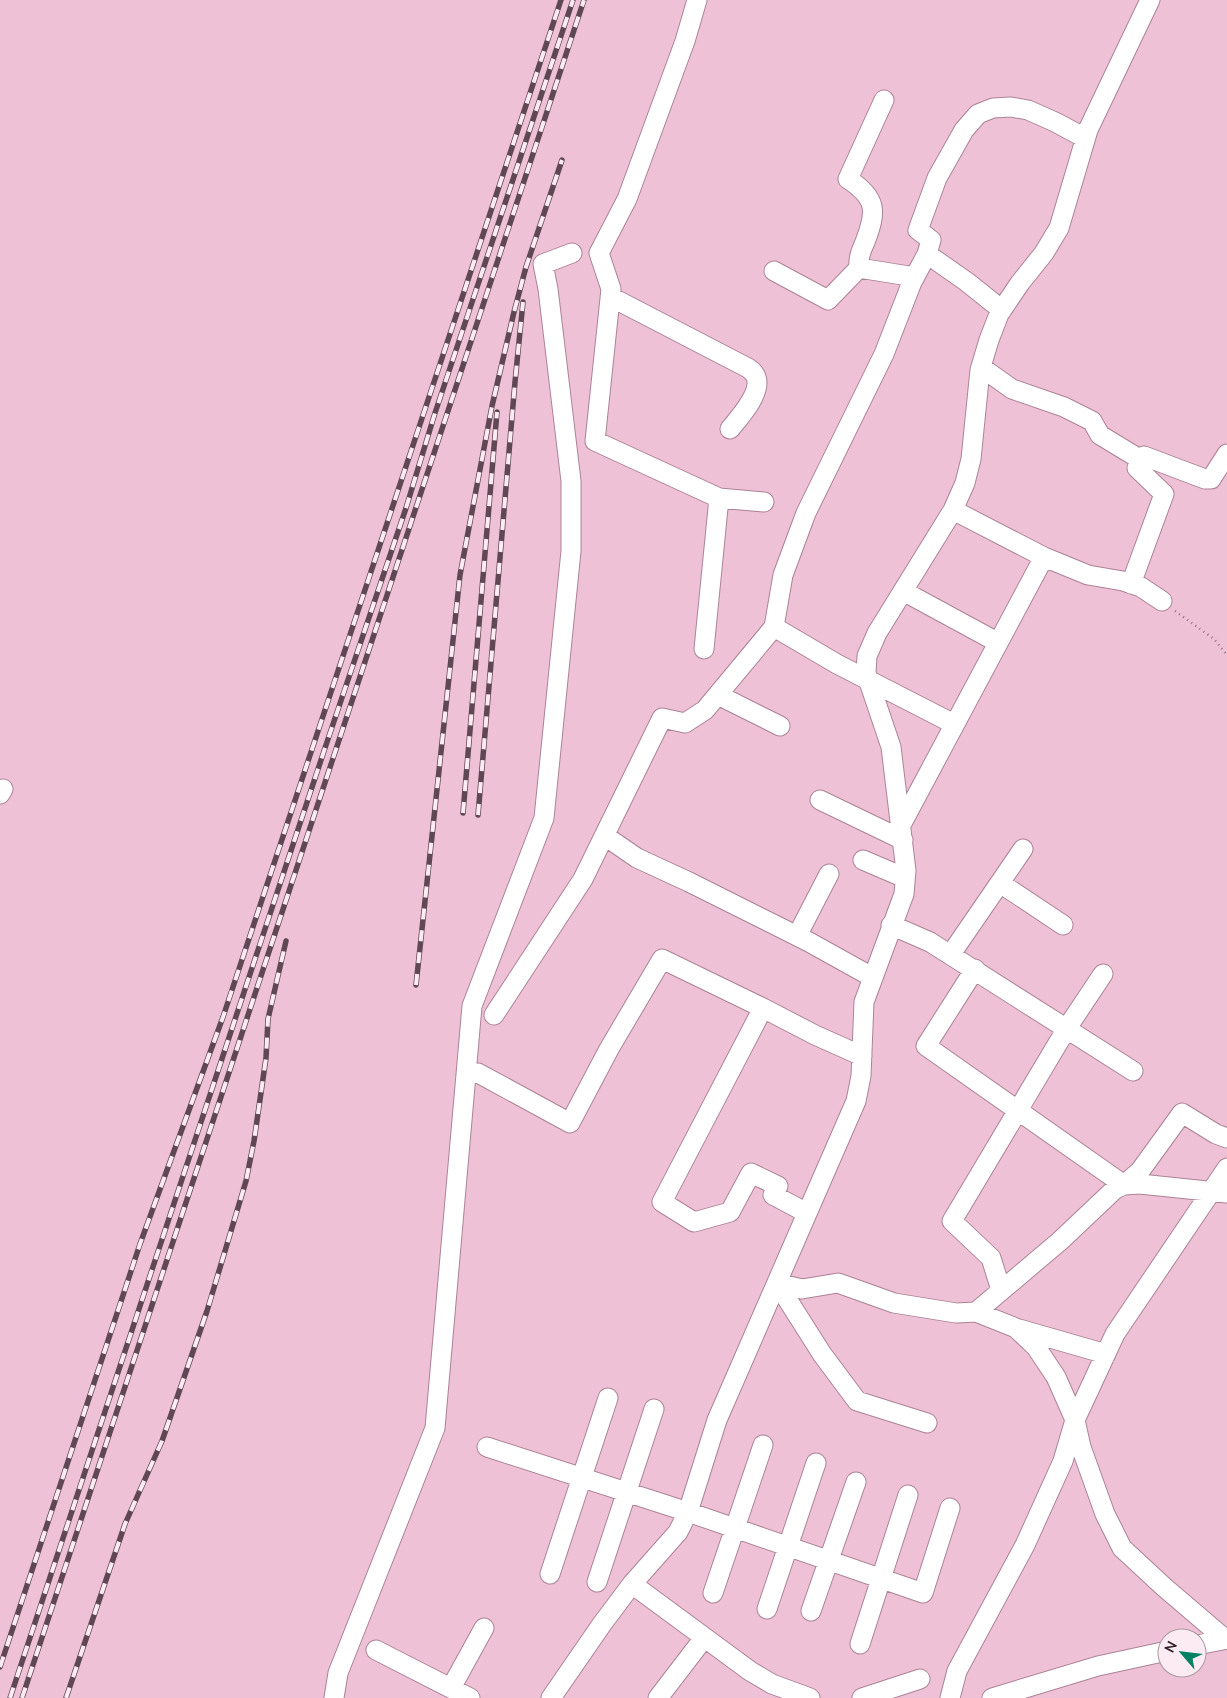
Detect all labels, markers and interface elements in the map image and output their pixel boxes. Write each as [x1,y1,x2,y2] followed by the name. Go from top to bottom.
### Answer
[1157,1628,1207,1678] north arrow
[1160,1638,1182,1656] text: N

